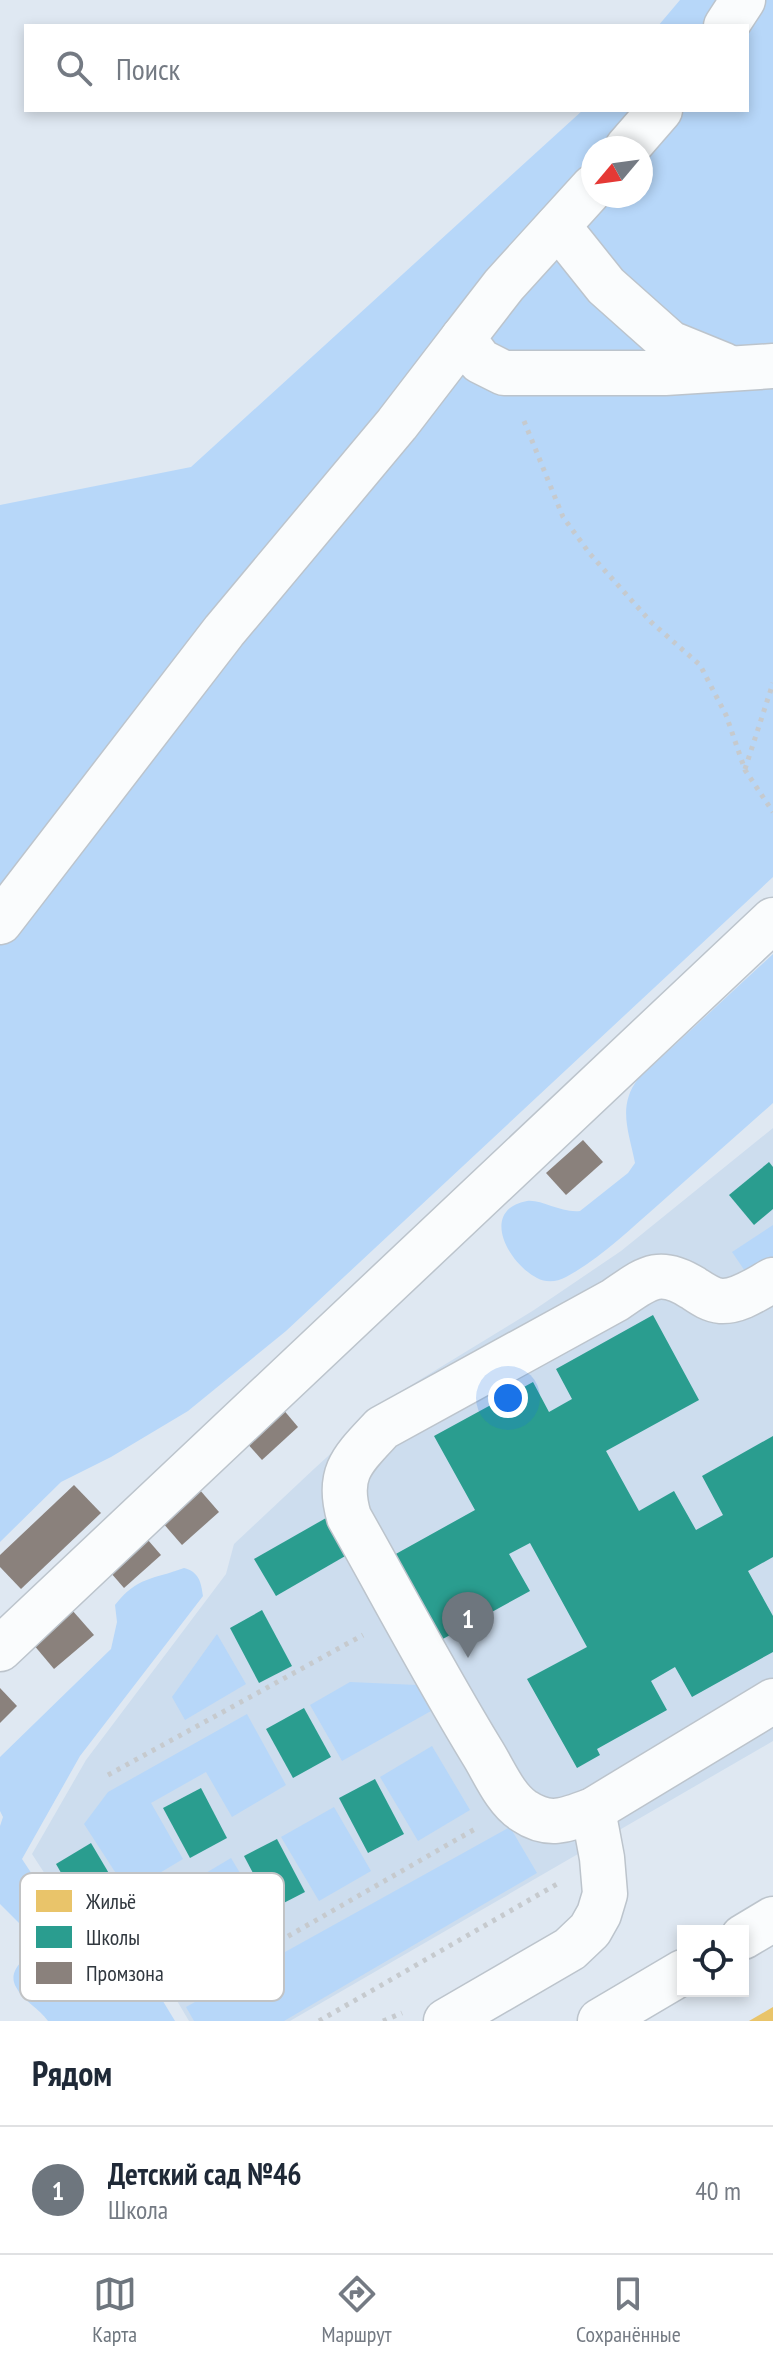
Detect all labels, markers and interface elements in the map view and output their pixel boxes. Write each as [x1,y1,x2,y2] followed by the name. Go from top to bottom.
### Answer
[24,24,749,112] search box
[52,46,96,90] icon: search
[116,49,180,88] text: Поиск
[581,136,653,208] north arrow
[488,1378,528,1418] your location
[442,1592,494,1658] pin: 1
[20,1873,284,2001] legend
[85,1887,136,1915] text: Жильё
[86,1923,140,1951] text: Школы
[677,1925,749,1997] map controls
[677,1925,749,1997] button: locate
[86,1959,164,1987] text: Промзона
[32,2051,112,2095] text: Рядом
[108,2154,302,2193] text: Детский сад №46
[52,2174,64,2207] text: 1
[695,2174,741,2207] text: 40 m
[108,2193,168,2226] text: Школа
[92,2272,137,2348] tab: Карта
[321,2272,392,2348] tab: Маршрут
[576,2272,681,2348] tab: Сохранённые

